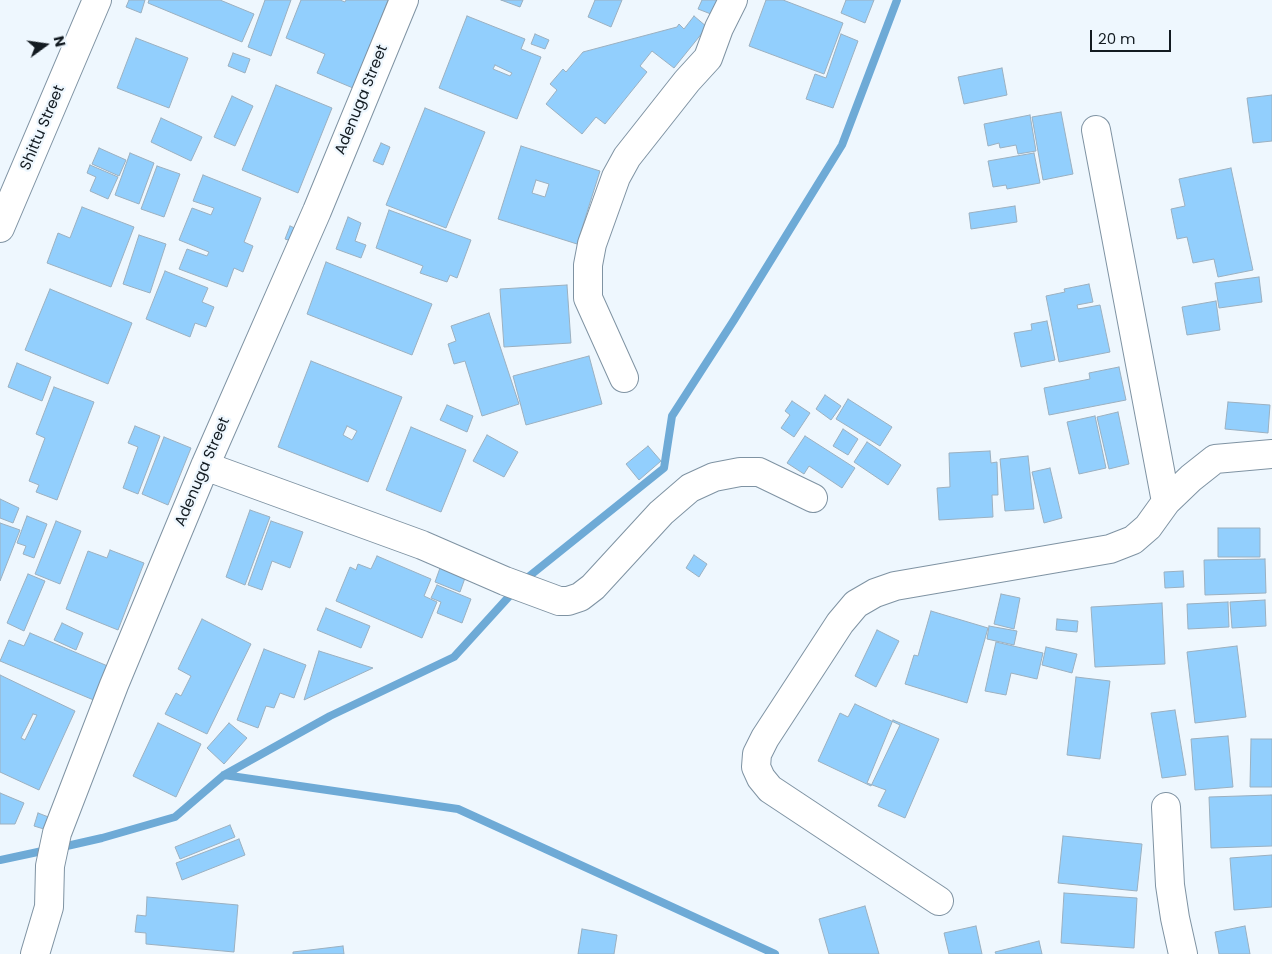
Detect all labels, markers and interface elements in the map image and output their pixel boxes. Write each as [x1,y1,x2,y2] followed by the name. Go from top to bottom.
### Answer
[20,20,70,70] north arrow
[1092,20,1173,52] scale bar
[1098,28,1136,49] text: 20 m
[49,34,71,49] text: N
[332,42,392,158] street label: Adenuga Street
[17,83,69,173] street label: Shittu Street
[172,415,234,529] street label: Adenuga Street

